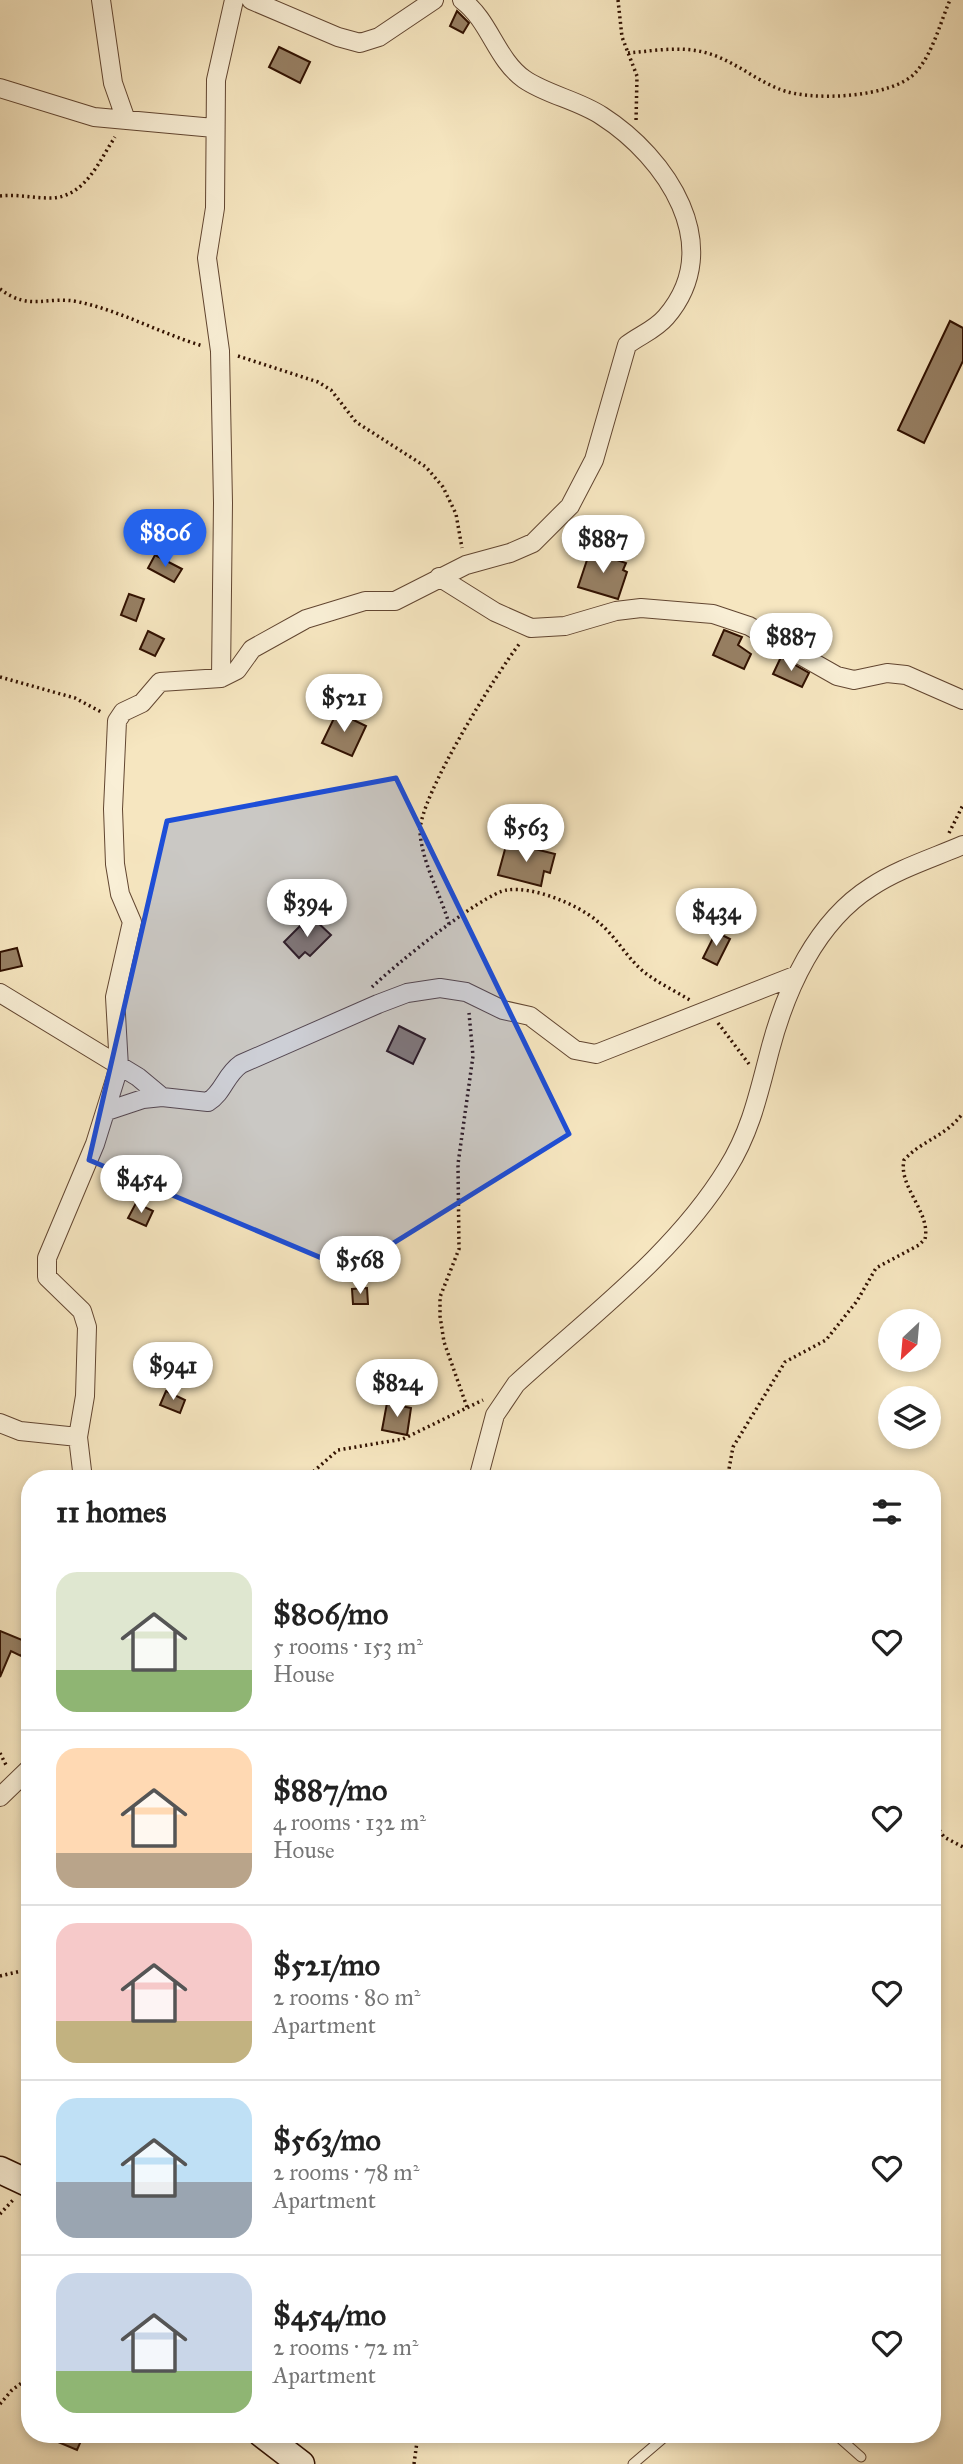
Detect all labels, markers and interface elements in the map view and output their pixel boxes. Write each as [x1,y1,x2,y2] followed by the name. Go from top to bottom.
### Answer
[124,510,206,569] pin: $806
[562,516,644,575] pin: $887
[139,518,191,546] text: $806
[578,524,628,552] text: $887
[750,614,832,673] pin: $887
[766,622,816,650] text: $887
[303,674,385,734] pin: $521
[322,683,366,711] text: $521
[485,804,567,864] pin: $563
[503,813,549,841] text: $563
[266,880,348,939] pin: $394
[283,888,331,916] text: $394
[675,888,757,948] pin: $434
[692,897,740,925] text: $434
[100,1156,182,1215] pin: $454
[116,1164,166,1192] text: $454
[319,1236,401,1296] pin: $568
[336,1245,384,1273] text: $568
[878,1309,942,1372] north arrow
[878,1309,941,1449] map controls
[132,1342,214,1402] pin: $941
[149,1351,197,1379] text: $941
[356,1360,438,1419] pin: $824
[372,1368,422,1396] text: $824
[878,1386,941,1449] button: layers
[868,1493,906,1531] icon: filters
[56,1494,167,1530] text: 11 homes
[273,1596,388,1632] text: $806/mo
[112,1600,196,1684] icon: home
[868,1623,906,1661] icon: heart
[273,1632,423,1660] text: 5 rooms · 153 m²
[273,1660,335,1688] text: House
[273,1772,387,1808] text: $887/mo
[112,1776,196,1860] icon: home
[868,1799,906,1837] icon: heart
[273,1808,426,1836] text: 4 rooms · 132 m²
[273,1836,335,1864] text: House
[273,1947,380,1983] text: $521/mo
[112,1951,196,2035] icon: home
[868,1974,906,2012] icon: heart
[273,1983,420,2011] text: 2 rooms · 80 m²
[273,2011,376,2039] text: Apartment
[273,2122,381,2158] text: $563/mo
[112,2126,196,2210] icon: home
[868,2149,906,2187] icon: heart
[273,2158,419,2186] text: 2 rooms · 78 m²
[273,2186,376,2214] text: Apartment
[273,2297,386,2333] text: $454/mo
[112,2301,196,2385] icon: home
[868,2324,906,2362] icon: heart
[273,2333,418,2361] text: 2 rooms · 72 m²
[273,2361,376,2389] text: Apartment

